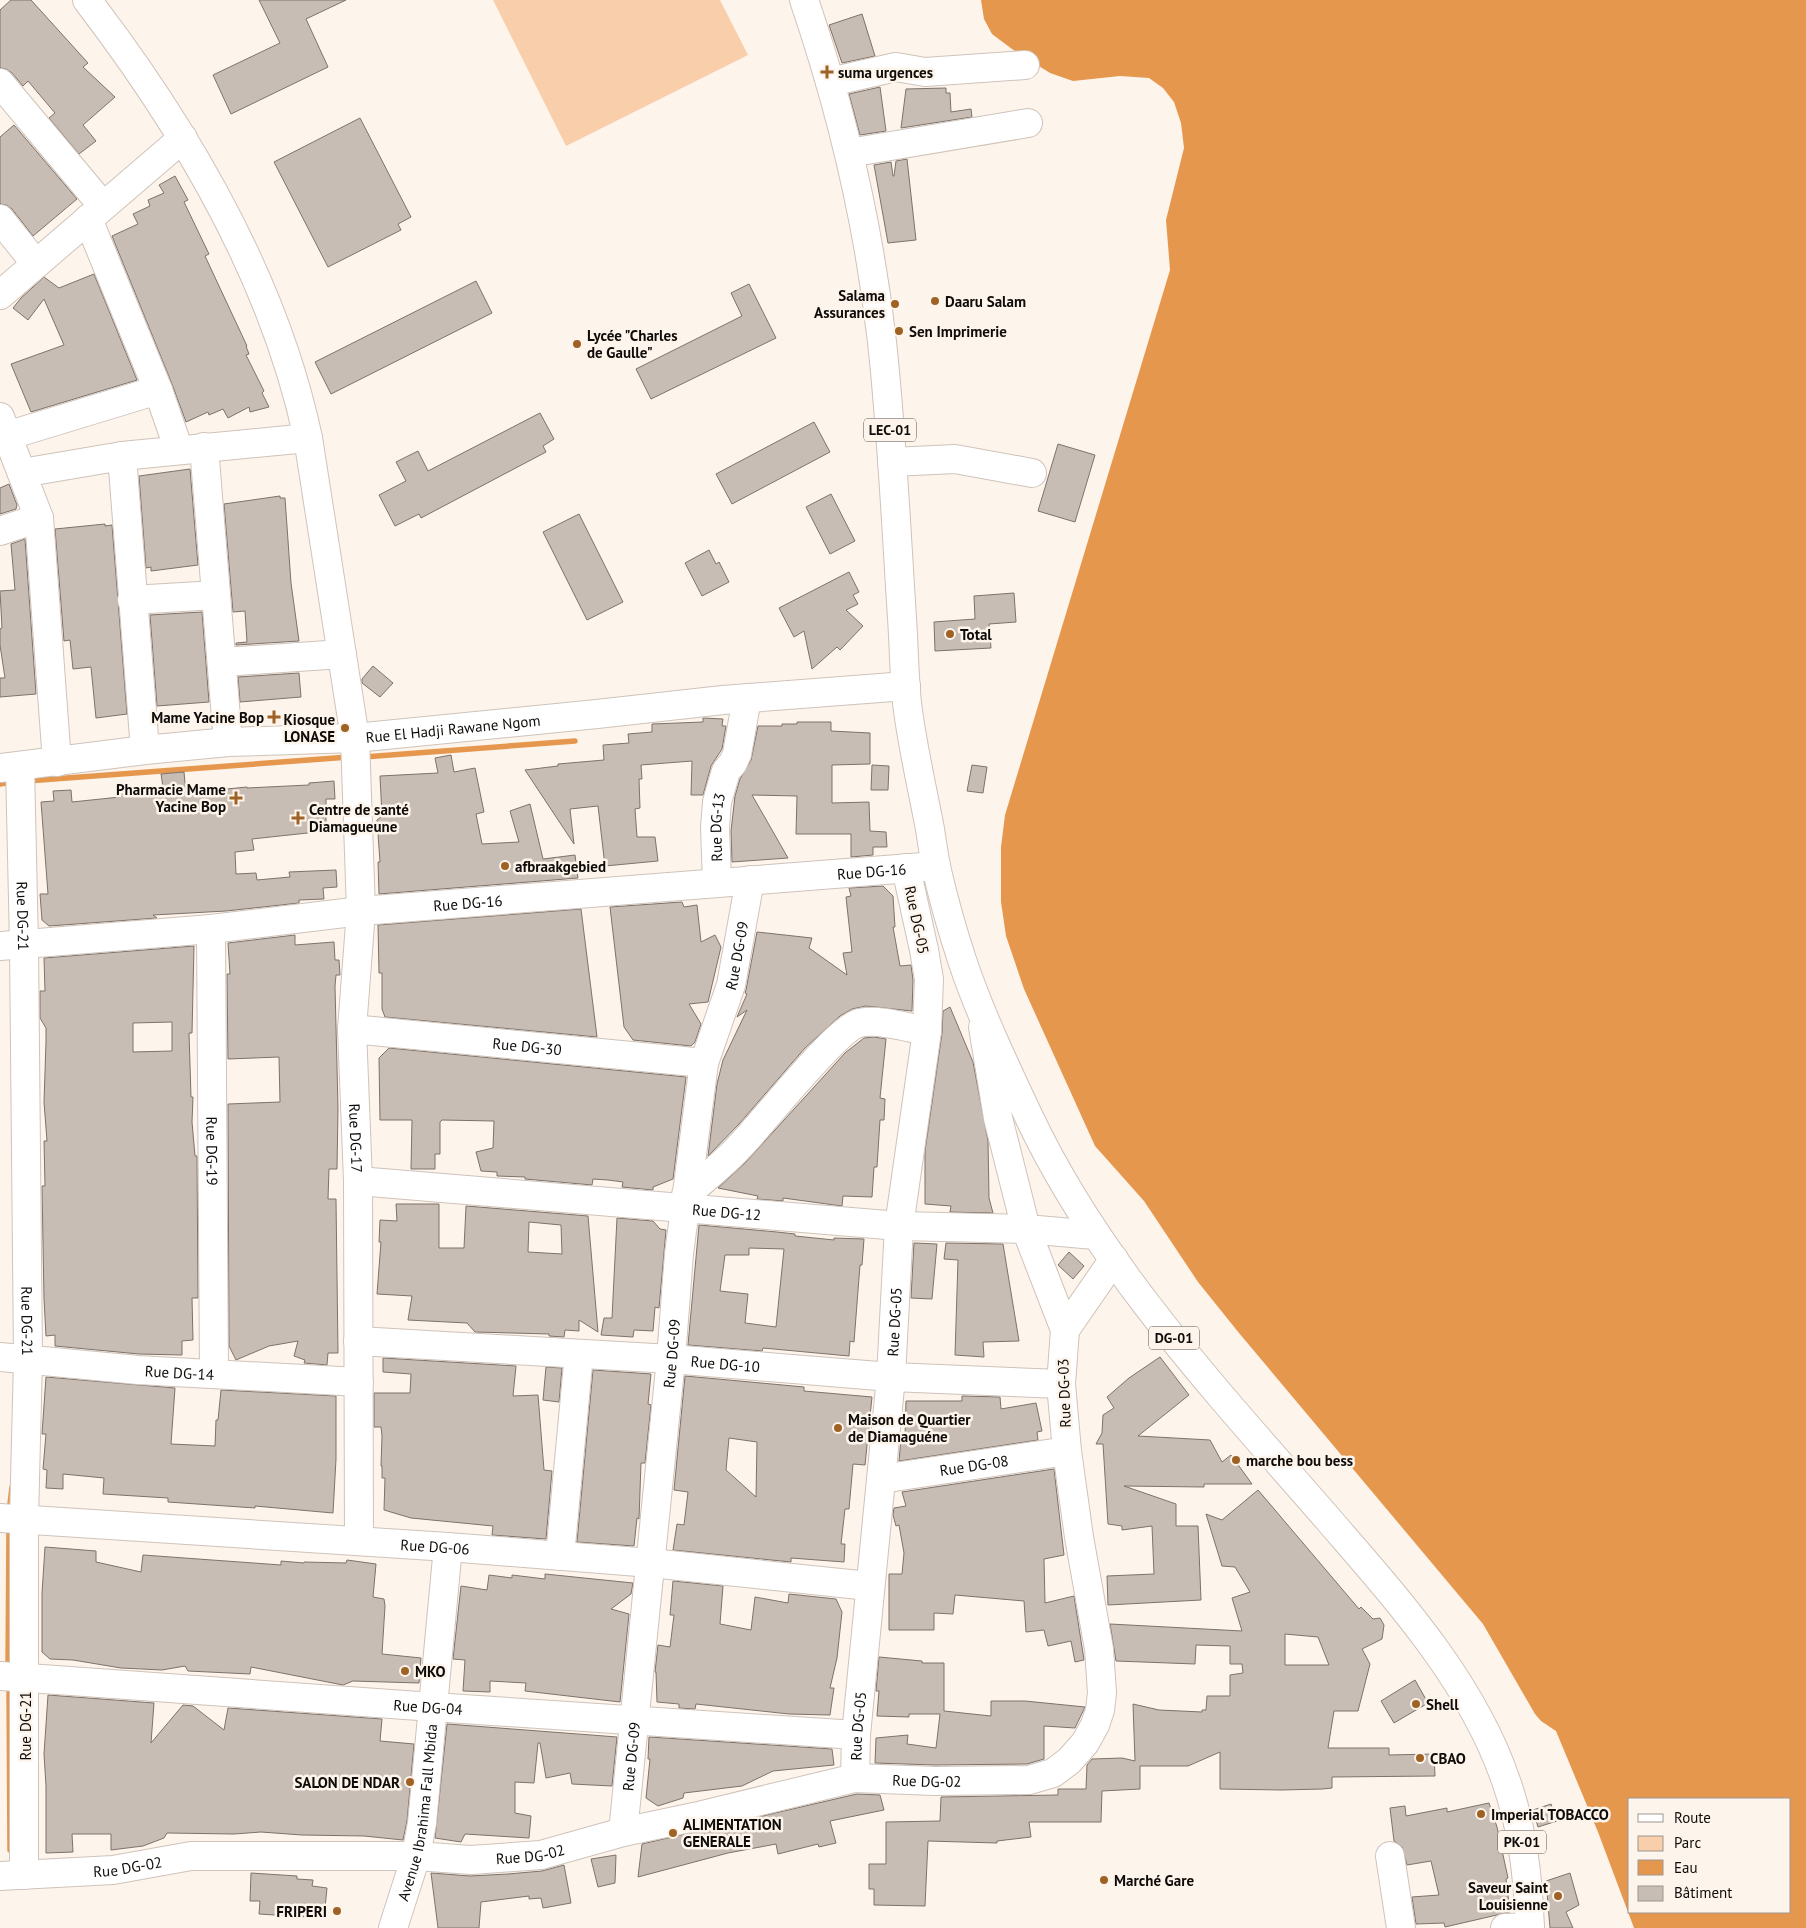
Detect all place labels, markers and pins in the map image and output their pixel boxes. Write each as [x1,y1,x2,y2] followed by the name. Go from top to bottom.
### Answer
[838,63,933,82] place label: suma urgences
[820,65,834,79] marker: suma urgences
[814,286,885,322] place label: Salama Assurances
[945,292,1026,311] place label: Daaru Salam
[929,295,941,307] marker: Daaru Salam
[889,298,901,310] marker: Salama Assurances
[909,322,1007,341] place label: Sen Imprimerie
[893,325,905,337] marker: Sen Imprimerie
[587,326,677,362] place label: Lycée "Charles de Gaulle"
[571,338,583,350] marker: Lycée "Charles de Gaulle"
[960,625,992,644] place label: Total
[944,628,956,640] marker: Total
[151,708,264,727] place label: Mame Yacine Bop
[284,710,335,746] place label: Kiosque LONASE
[268,711,280,723] marker: Mame Yacine Bop
[339,722,351,734] marker: Kiosque LONASE
[116,780,226,816] place label: Pharmacie Mame Yacine Bop
[230,792,242,804] marker: Pharmacie Mame Yacine Bop
[309,800,409,836] place label: Centre de santé Diamagueune
[291,811,305,825] marker: Centre de santé Diamagueune
[515,857,606,876] place label: afbraakgebied
[499,860,511,872] marker: afbraakgebied
[848,1410,971,1446] place label: Maison de Quartier de Diamaguéne
[832,1422,844,1434] marker: Maison de Quartier de Diamaguéne
[1246,1451,1353,1470] place label: marche bou bess
[1230,1454,1242,1466] marker: marche bou bess
[415,1662,446,1681] place label: MKO
[399,1665,411,1677] marker: MKO
[1426,1695,1459,1714] place label: Shell
[1410,1698,1422,1710] marker: Shell
[1430,1749,1466,1768] place label: CBAO
[1414,1752,1426,1764] marker: CBAO
[294,1773,400,1792] place label: SALON DE NDAR
[404,1776,416,1788] marker: SALON DE NDAR
[1491,1805,1609,1824] place label: Imperial TOBACCO
[1475,1808,1487,1820] marker: Imperial TOBACCO
[683,1815,782,1851] place label: ALIMENTATION GENERALE
[667,1827,679,1839] marker: ALIMENTATION GENERALE
[1114,1871,1194,1890] place label: Marché Gare
[1098,1874,1110,1886] marker: Marché Gare
[1468,1878,1549,1914] place label: Saveur Saint Louisienne
[1552,1890,1564,1902] marker: Saveur Saint Louisienne
[276,1902,327,1921] place label: FRIPERI
[331,1905,343,1917] marker: FRIPERI

